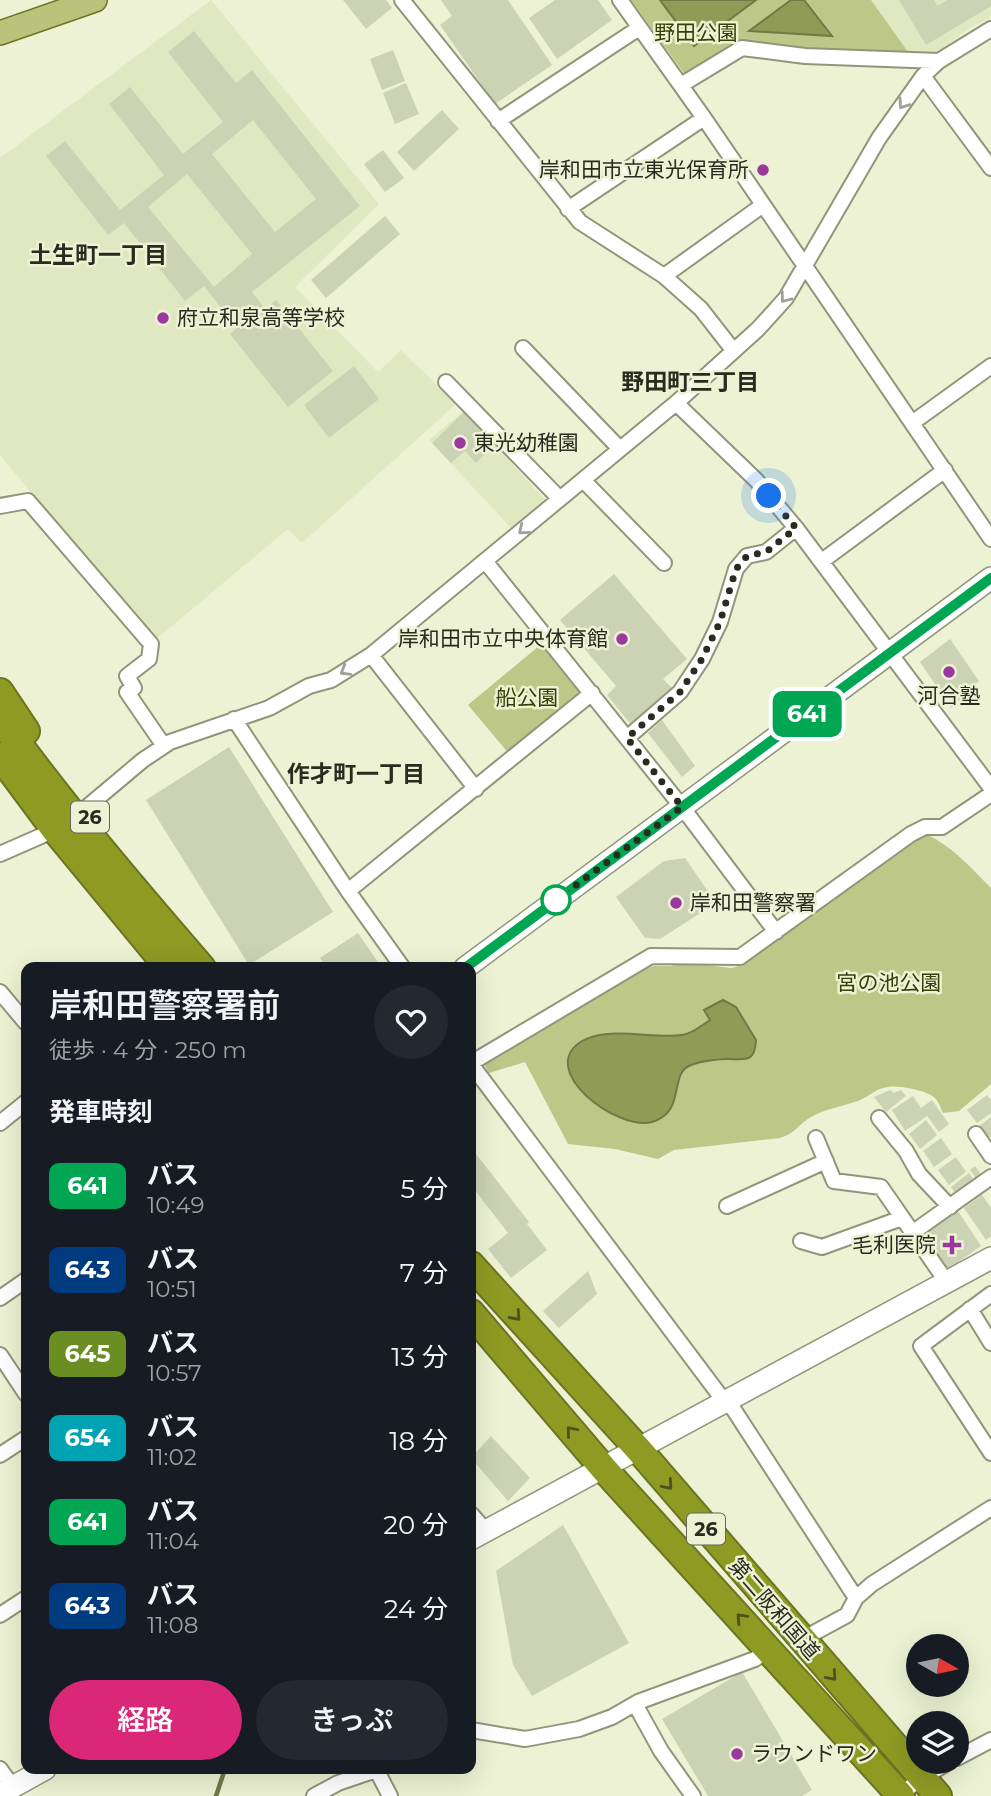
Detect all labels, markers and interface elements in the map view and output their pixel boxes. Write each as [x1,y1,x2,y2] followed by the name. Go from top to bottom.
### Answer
[654,20,738,45] park label: 野田公園
[899,96,911,109] one-way arrow
[539,157,749,182] place label: 岸和田市立東光保育所
[755,162,771,178] marker: 岸和田市立東光保育所
[29,241,167,269] district label: 土生町一丁目
[780,290,793,303] one-way arrow
[177,305,345,330] place label: 府立和泉高等学校
[155,310,171,326] marker: 府立和泉高等学校
[621,368,759,396] district label: 野田町三丁目
[474,430,579,455] place label: 東光幼稚園
[452,435,468,451] marker: 東光幼稚園
[751,478,786,513] your location
[519,522,532,534] one-way arrow
[398,626,608,651] place label: 岸和田市立中央体育館
[614,631,630,647] marker: 岸和田市立中央体育館
[340,663,353,676] one-way arrow
[941,664,957,680] marker: 河合塾
[918,683,981,708] place label: 河合塾
[496,685,559,710] park label: 船公園
[767,691,847,737] line badge: 641
[787,699,827,728] text: 641
[287,760,425,788] district label: 作才町一丁目
[71,802,109,832] road number: 26
[541,885,571,915] unlabelled marker
[690,890,816,915] place label: 岸和田警察署
[668,895,684,911] marker: 岸和田警察署
[837,970,942,995] park label: 宮の池公園
[49,985,280,1025] text: 岸和田警察署前
[374,985,448,1059] button: heart
[49,1036,247,1064] text: 徒歩 · 4 分 · 250 m
[49,1096,153,1128] text: 発車時刻
[147,1159,199,1191] text: バス
[67,1171,108,1200] text: 641
[400,1173,448,1205] text: 5 分
[147,1191,204,1219] text: 10:49
[852,1232,936,1257] place label: 毛利医院
[942,1235,962,1255] marker: 毛利医院
[147,1243,199,1275] text: バス
[65,1255,110,1284] text: 643
[400,1257,448,1289] text: 7 分
[147,1275,197,1303] text: 10:51
[508,1308,520,1321] one-way arrow
[147,1327,199,1359] text: バス
[64,1339,111,1368] text: 645
[391,1341,448,1373] text: 13 分
[147,1359,202,1387] text: 10:57
[147,1411,199,1443] text: バス
[64,1423,111,1452] text: 654
[389,1425,448,1457] text: 18 分
[567,1427,580,1439] one-way arrow
[147,1443,197,1471] text: 11:02
[660,1476,672,1489] one-way arrow
[147,1495,199,1527] text: バス
[67,1507,108,1536] text: 641
[383,1509,448,1541] text: 20 分
[687,1513,725,1544] road number: 26
[147,1527,199,1555] text: 11:04
[724,1553,825,1664] street label: 第二阪和国道
[147,1579,199,1611] text: バス
[65,1591,110,1620] text: 643
[384,1593,448,1625] text: 24 分
[147,1611,198,1639] text: 11:08
[736,1613,749,1626] one-way arrow
[906,1634,970,1698] north arrow
[906,1634,969,1774] map controls
[824,1668,836,1681] one-way arrow
[49,1680,242,1760] button: 経路
[256,1680,448,1760] button: きっぷ
[906,1711,969,1774] button: layers
[751,1741,877,1766] place label: ラウンドワン
[729,1746,745,1762] marker: ラウンドワン

